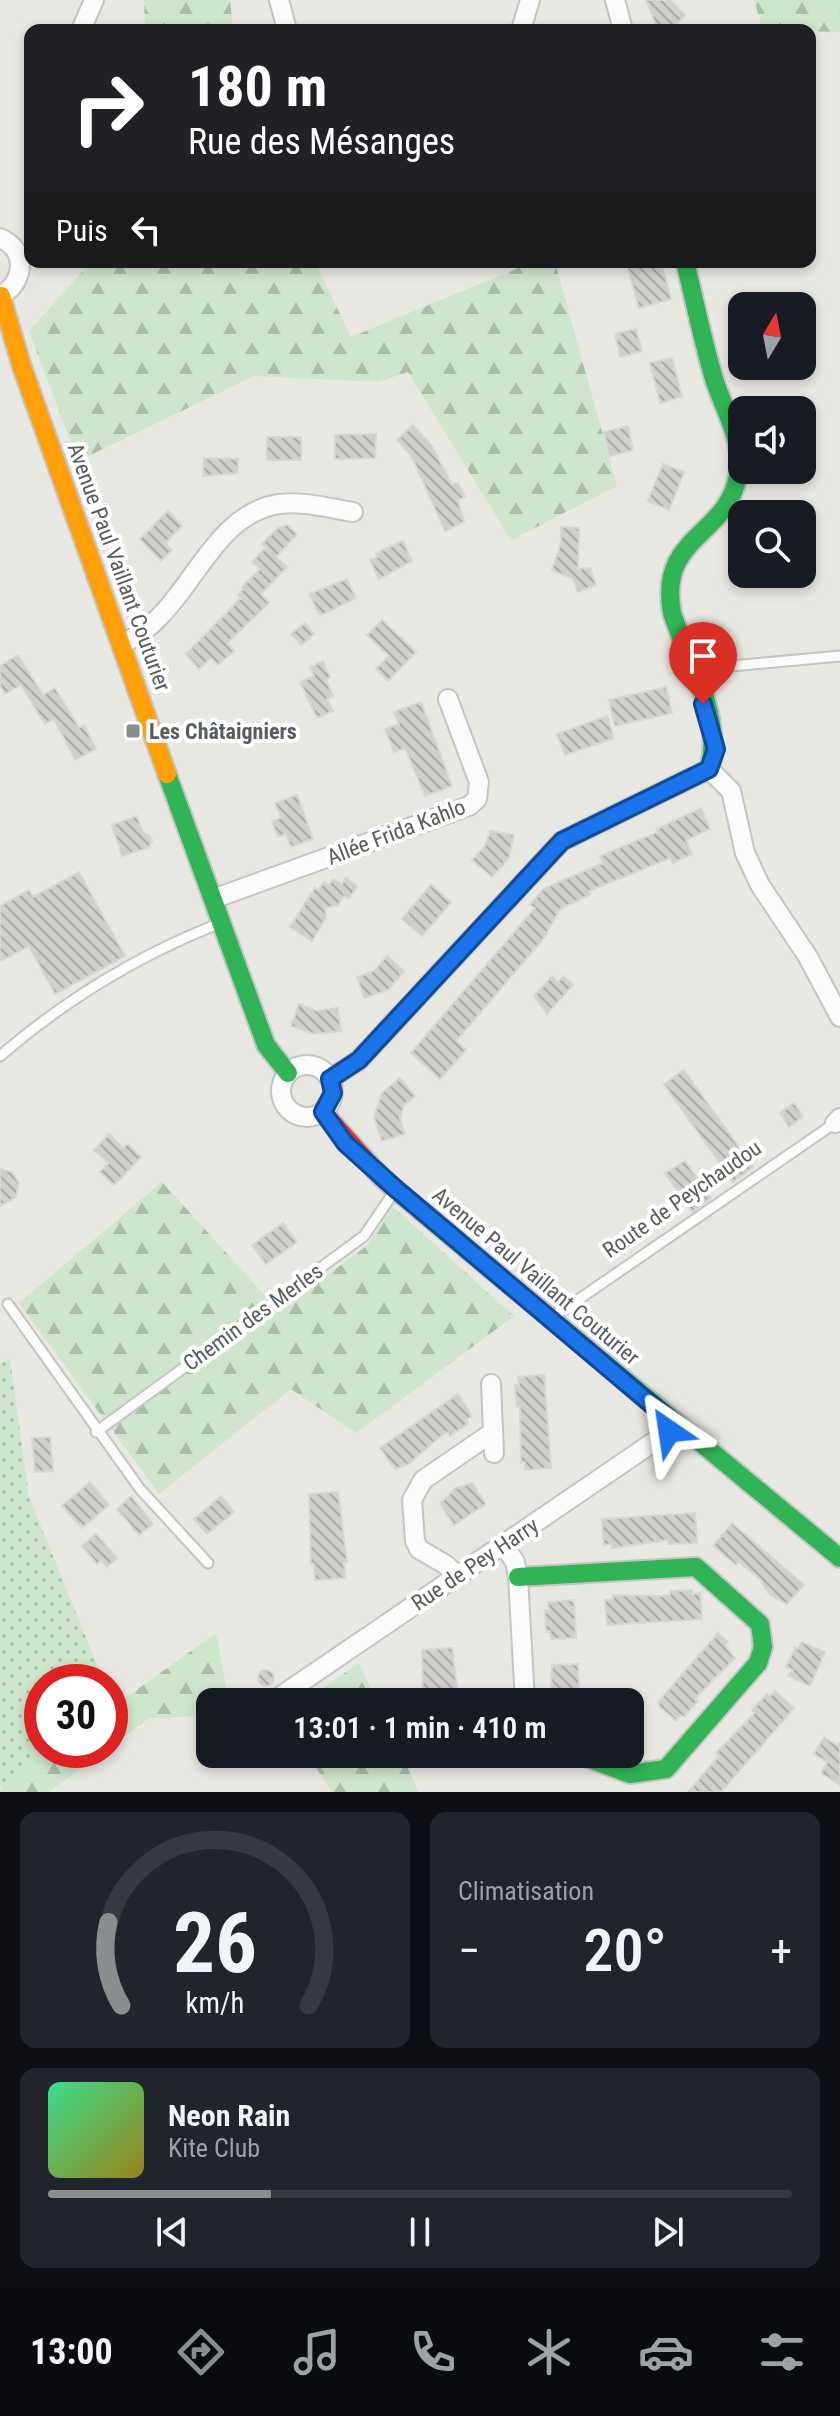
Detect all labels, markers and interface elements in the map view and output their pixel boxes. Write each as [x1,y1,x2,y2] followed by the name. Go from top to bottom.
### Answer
[188,54,327,120] text: 180 m
[56,56,160,160] icon: right
[188,121,455,163] text: Rue des Mésanges
[124,208,168,252] icon: left
[56,213,108,248] text: Puis
[728,292,816,380] north arrow
[728,292,816,588] map controls
[728,396,816,484] button: sound
[62,440,176,695] street label: Avenue Paul Vaillant Couturier
[728,500,816,588] button: search
[669,622,737,704] pin
[681,634,725,678] icon: arrive
[149,719,297,744] place label: Les Châtaigniers
[124,722,142,740] marker: Les Châtaigniers
[323,794,469,870] street label: Allée Frida Kahlo
[598,1135,766,1263] street label: Route de Peychaudou
[428,1182,645,1370] street label: Avenue Paul Vaillant Couturier
[178,1258,328,1376] street label: Chemin des Merles
[627,1389,711,1473] position arrow
[407,1512,543,1616] street label: Rue de Pey Harry
[24,1664,128,1768] speed limit sign: 30
[293,1710,547,1745] text: 13:01 · 1 min · 410 m
[458,1876,594,1906] text: Climatisation
[173,1895,257,1992] text: 26
[583,1915,667,1986] text: 20°
[458,1925,480,1977] text: −
[770,1925,792,1977] text: +
[186,1986,244,2020] text: km/h
[168,2098,290,2133] text: Neon Rain
[168,2133,260,2163] text: Kite Club
[150,2210,194,2254] icon: previous
[398,2210,442,2254] icon: pause
[646,2210,690,2254] icon: next
[173,2324,229,2380] icon: directions
[289,2324,345,2380] icon: music
[405,2324,461,2380] icon: phone
[521,2324,577,2380] icon: climate
[638,2324,694,2380] icon: car
[754,2324,810,2380] icon: filters
[30,2331,113,2373] text: 13:00

